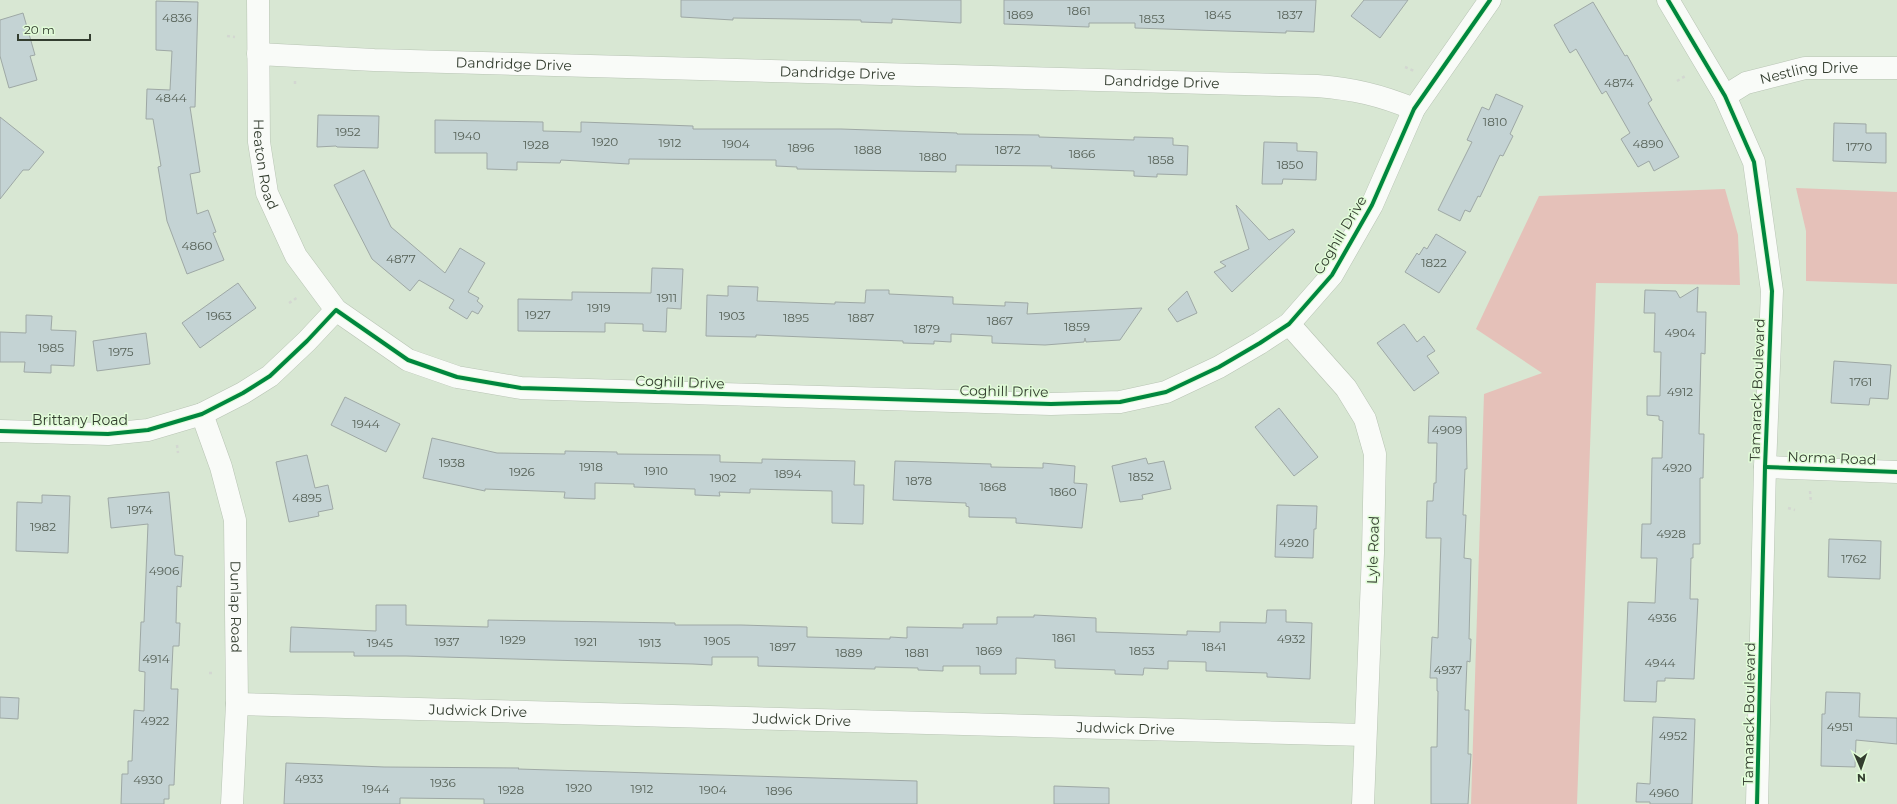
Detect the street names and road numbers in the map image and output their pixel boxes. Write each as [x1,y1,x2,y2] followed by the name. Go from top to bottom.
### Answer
[456,53,572,74] street label: Dandridge Drive
[1758,59,1858,88] street label: Nestling Drive
[779,62,896,83] street label: Dandridge Drive
[1103,71,1220,92] street label: Dandridge Drive
[250,119,282,212] street label: Heaton Road
[1309,192,1371,278] street label: Coghill Drive
[1746,318,1768,462] street label: Tamarack Boulevard
[635,371,725,393] street label: Coghill Drive
[959,381,1049,401] street label: Coghill Drive
[32,411,128,429] street label: Brittany Road
[1787,447,1877,469] street label: Norma Road
[1363,516,1383,584] street label: Lyle Road
[226,561,245,653] street label: Dunlap Road
[1739,642,1759,786] street label: Tamarack Boulevard
[427,700,527,721] street label: Judwick Drive
[751,709,851,730] street label: Judwick Drive
[1075,718,1175,739] street label: Judwick Drive

